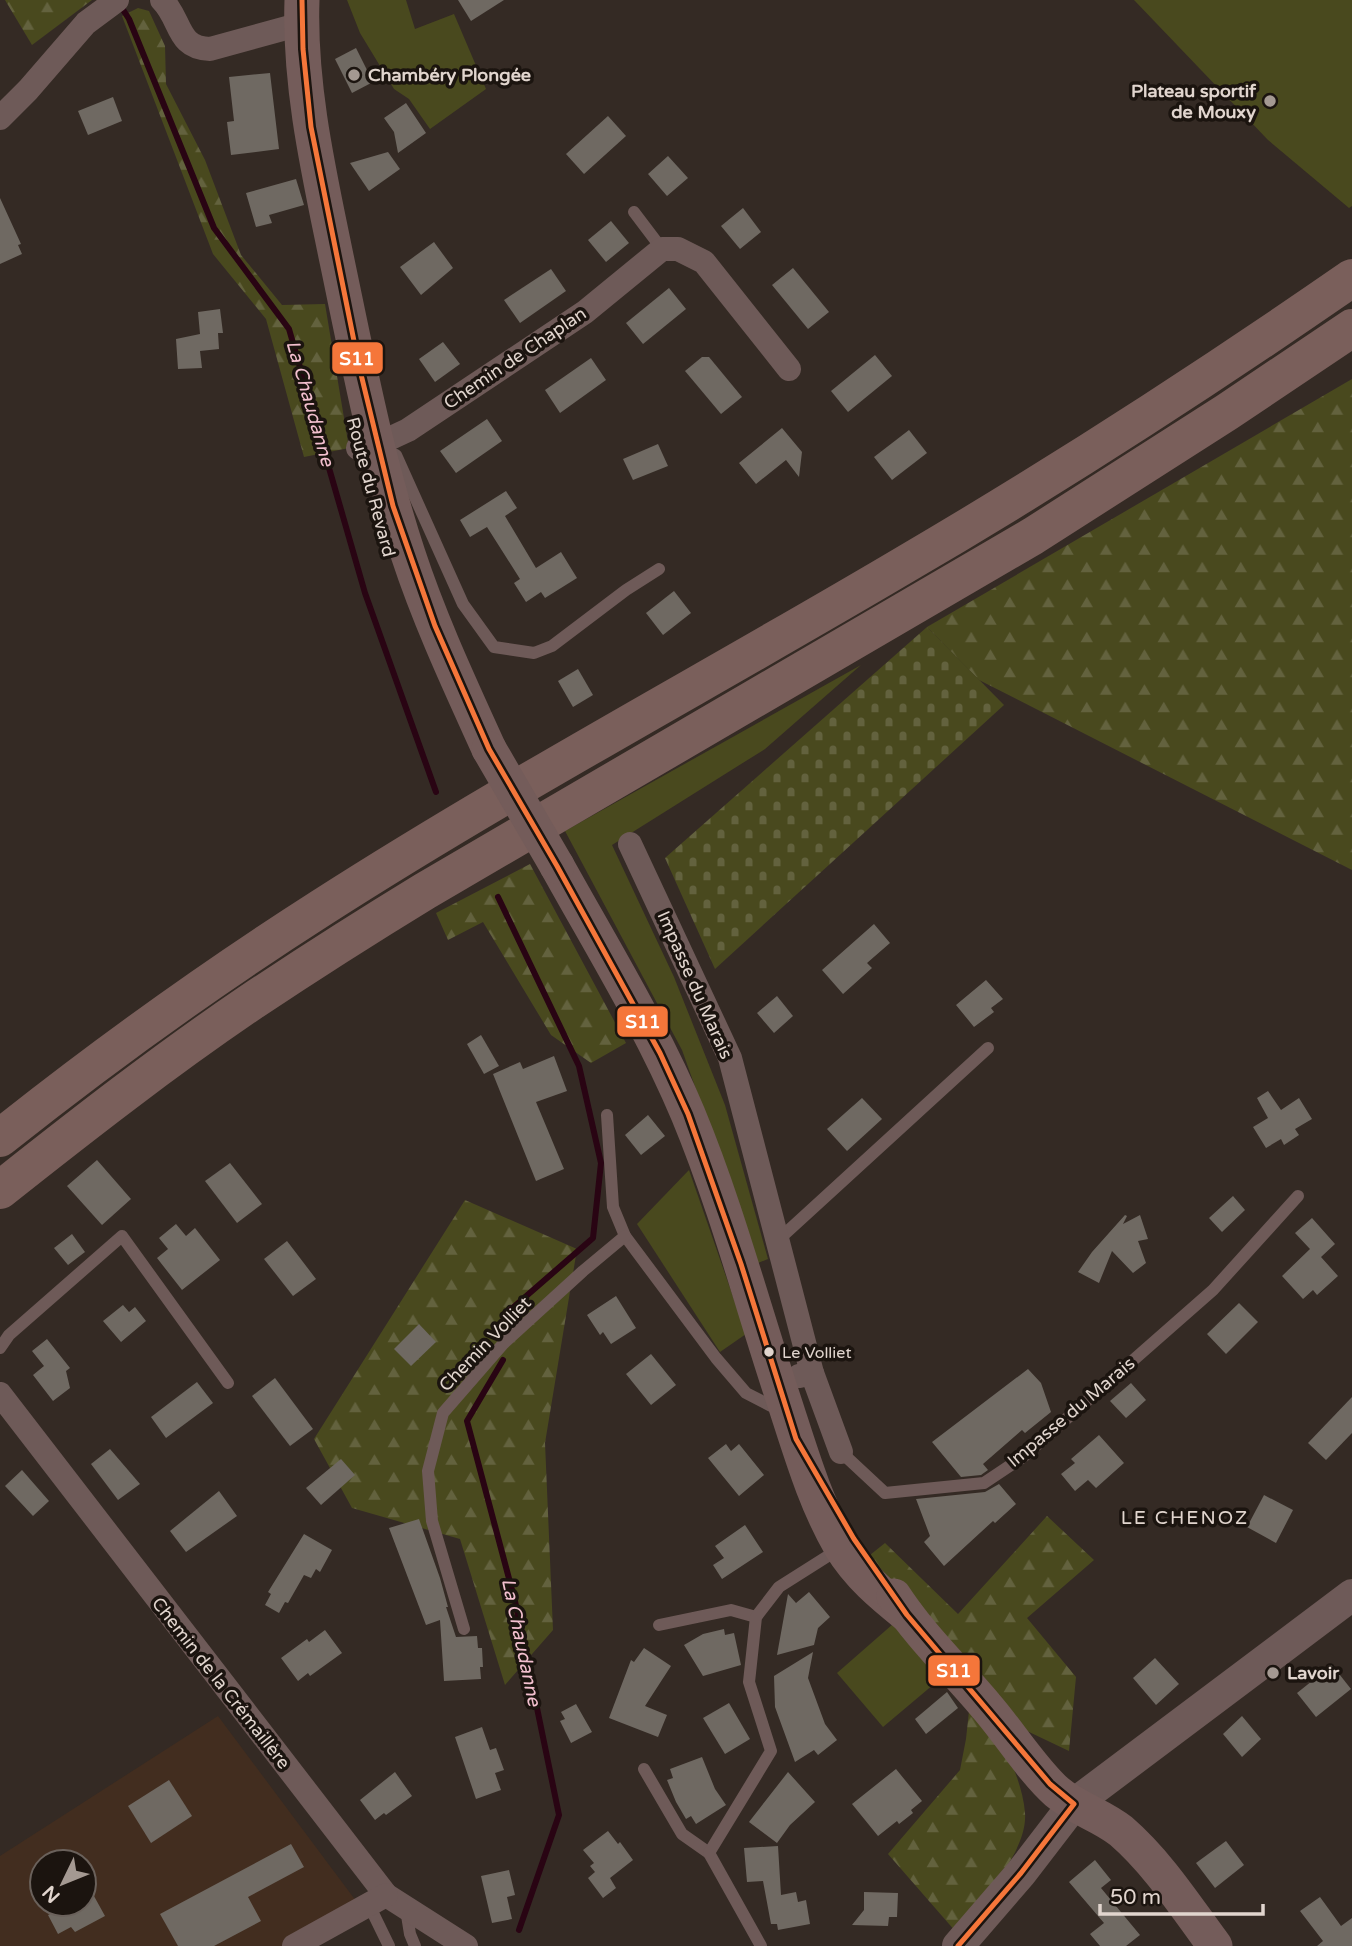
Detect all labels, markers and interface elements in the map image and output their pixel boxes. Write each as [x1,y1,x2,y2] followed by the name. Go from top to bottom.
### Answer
[368,64,531,86] place label: Chambéry Plongée
[346,67,362,83] marker: Chambéry Plongée
[1131,80,1257,123] place label: Plateau sportif de Mouxy
[1262,93,1278,109] marker: Plateau sportif de Mouxy
[440,302,590,414] street label: Chemin de Chaplan
[282,338,339,470] water label: La Chaudanne
[331,341,384,375] line badge: S11
[339,348,375,370] text: S11
[342,415,400,559] street label: Route du Revard
[652,908,738,1062] street label: Impasse du Marais
[616,1005,669,1038] line badge: S11
[625,1011,661,1033] text: S11
[434,1292,536,1396] street label: Chemin Volliet
[782,1343,852,1363] place label: Le Volliet
[762,1345,776,1359] marker: Le Volliet
[1003,1352,1139,1472] street label: Impasse du Marais
[1121,1507,1249,1529] district label: LE CHENOZ
[497,1576,546,1709] water label: La Chaudanne
[147,1593,295,1773] street label: Chemin de la Crémaillère
[927,1654,981,1687] line badge: S11
[936,1660,972,1682] text: S11
[1287,1662,1340,1684] place label: Lavoir
[1265,1665,1281,1681] marker: Lavoir
[28,1848,98,1918] north arrow
[1100,1872,1263,1916] scale bar
[38,1881,65,1907] text: N
[1110,1885,1161,1910] text: 50 m

